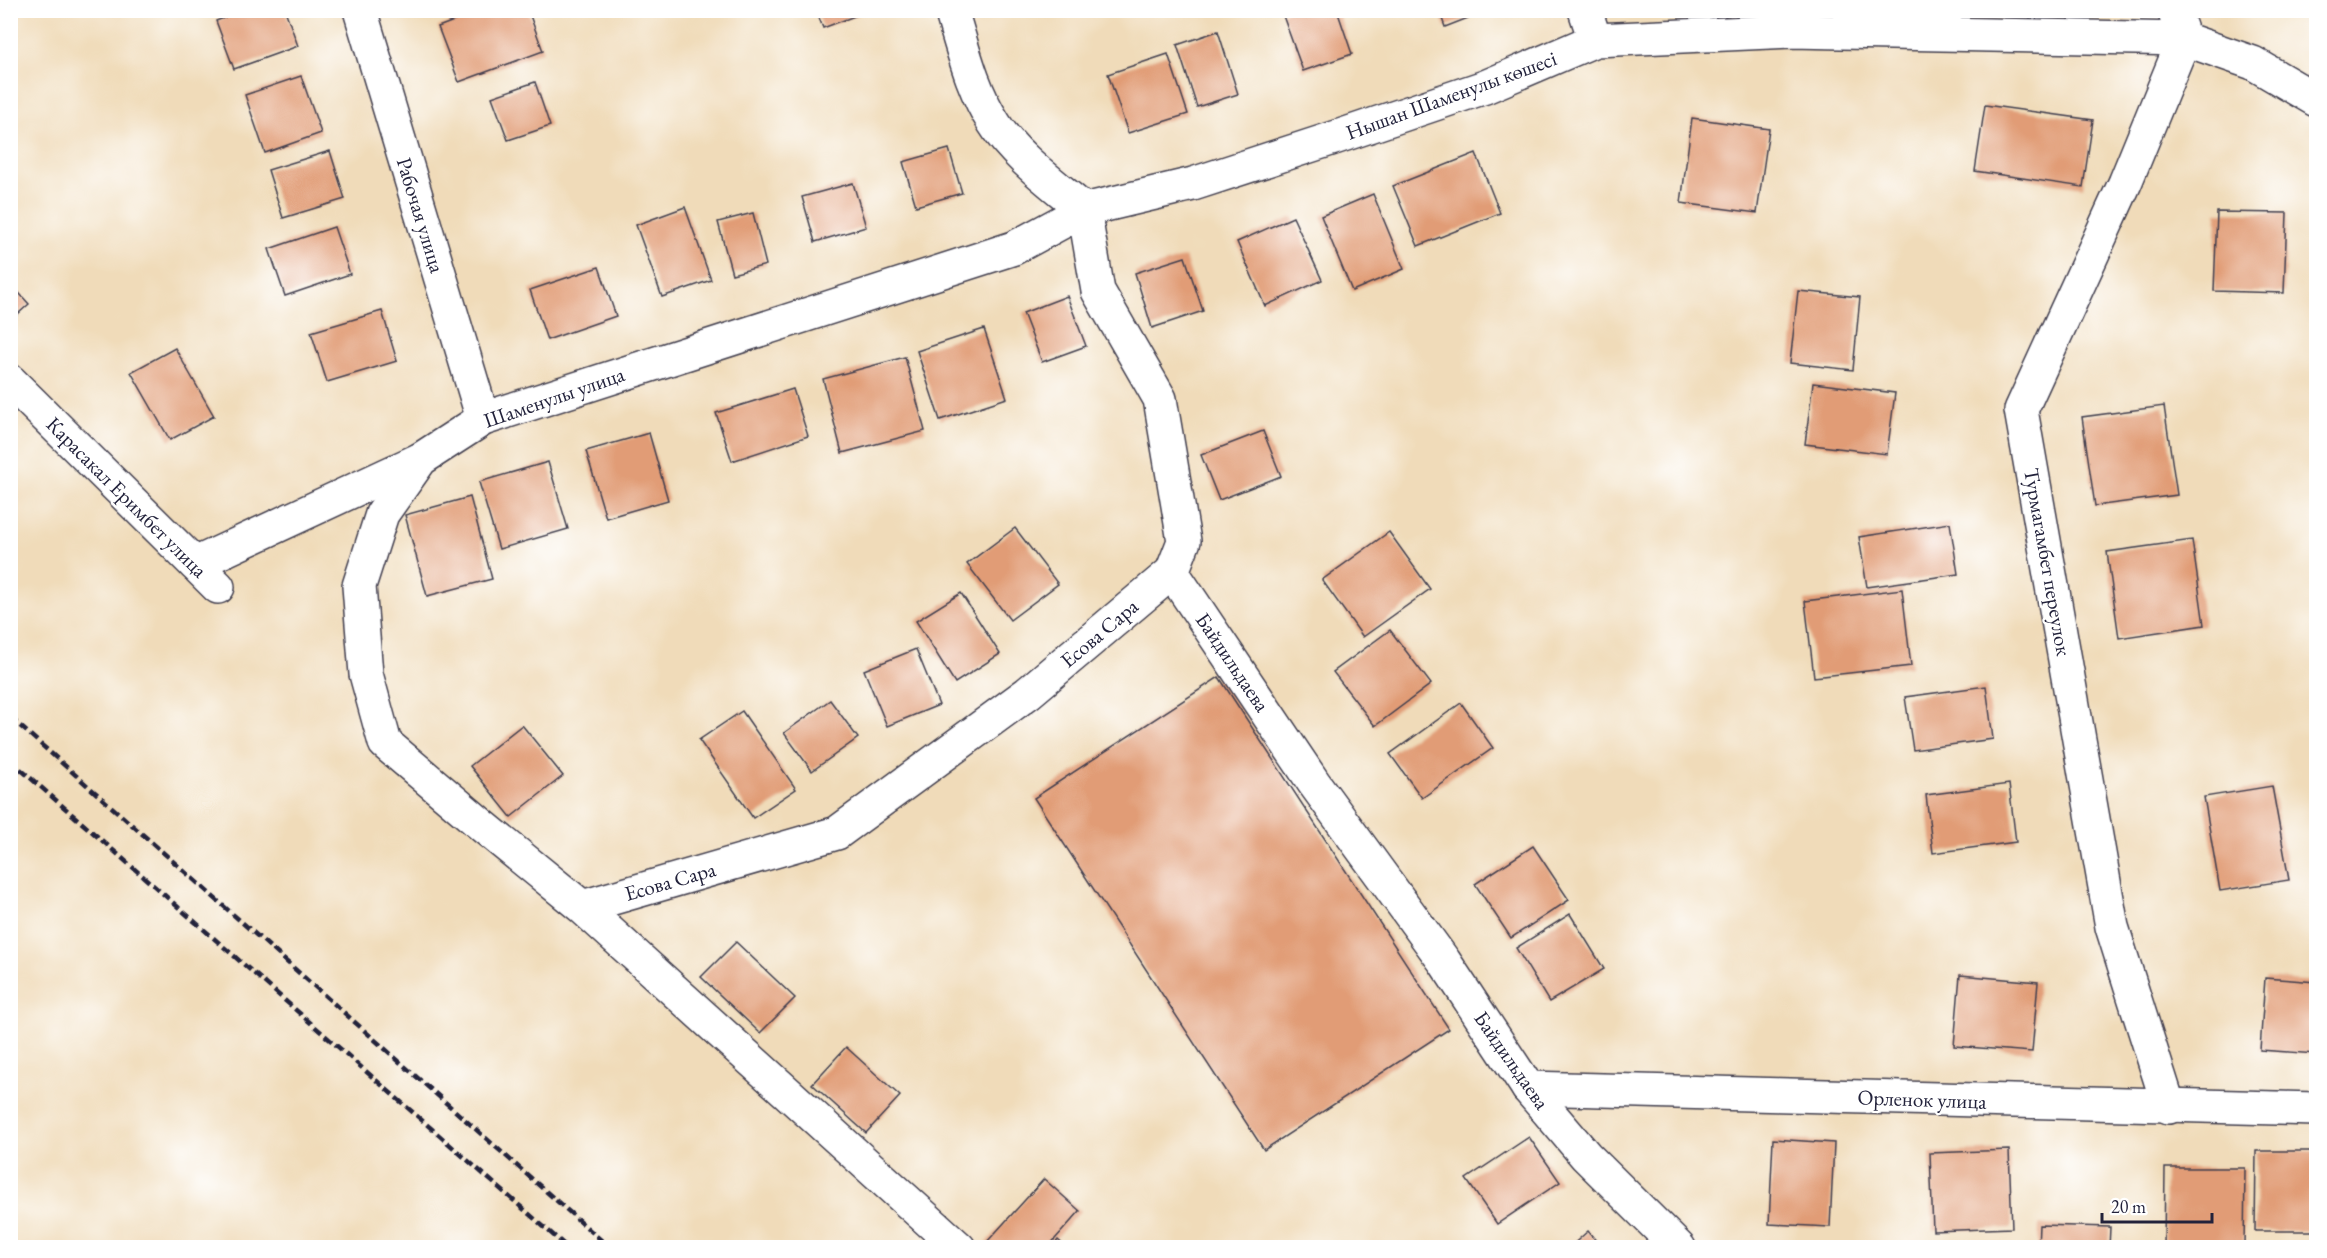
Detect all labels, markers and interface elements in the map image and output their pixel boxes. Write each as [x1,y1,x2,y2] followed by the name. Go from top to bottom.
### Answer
[1342,44,1560,146] street label: Нышан Шаменулы көшесі
[391,154,452,277] street label: Рабочая улица
[480,360,629,434] street label: Шаменулы улица
[41,411,214,584] street label: Карасакал Еримбет улица
[2018,466,2078,658] street label: Турмагамбет переулок
[1055,592,1144,673] street label: Есова Сара
[1190,607,1276,717] street label: Байдильдаева
[621,855,719,907] street label: Есова Сара
[1468,1006,1556,1115] street label: Байдильдаева
[1857,1083,1988,1115] street label: Орленок улица
[2102,1186,2212,1224] scale bar
[2111,1195,2146,1218] text: 20 m

